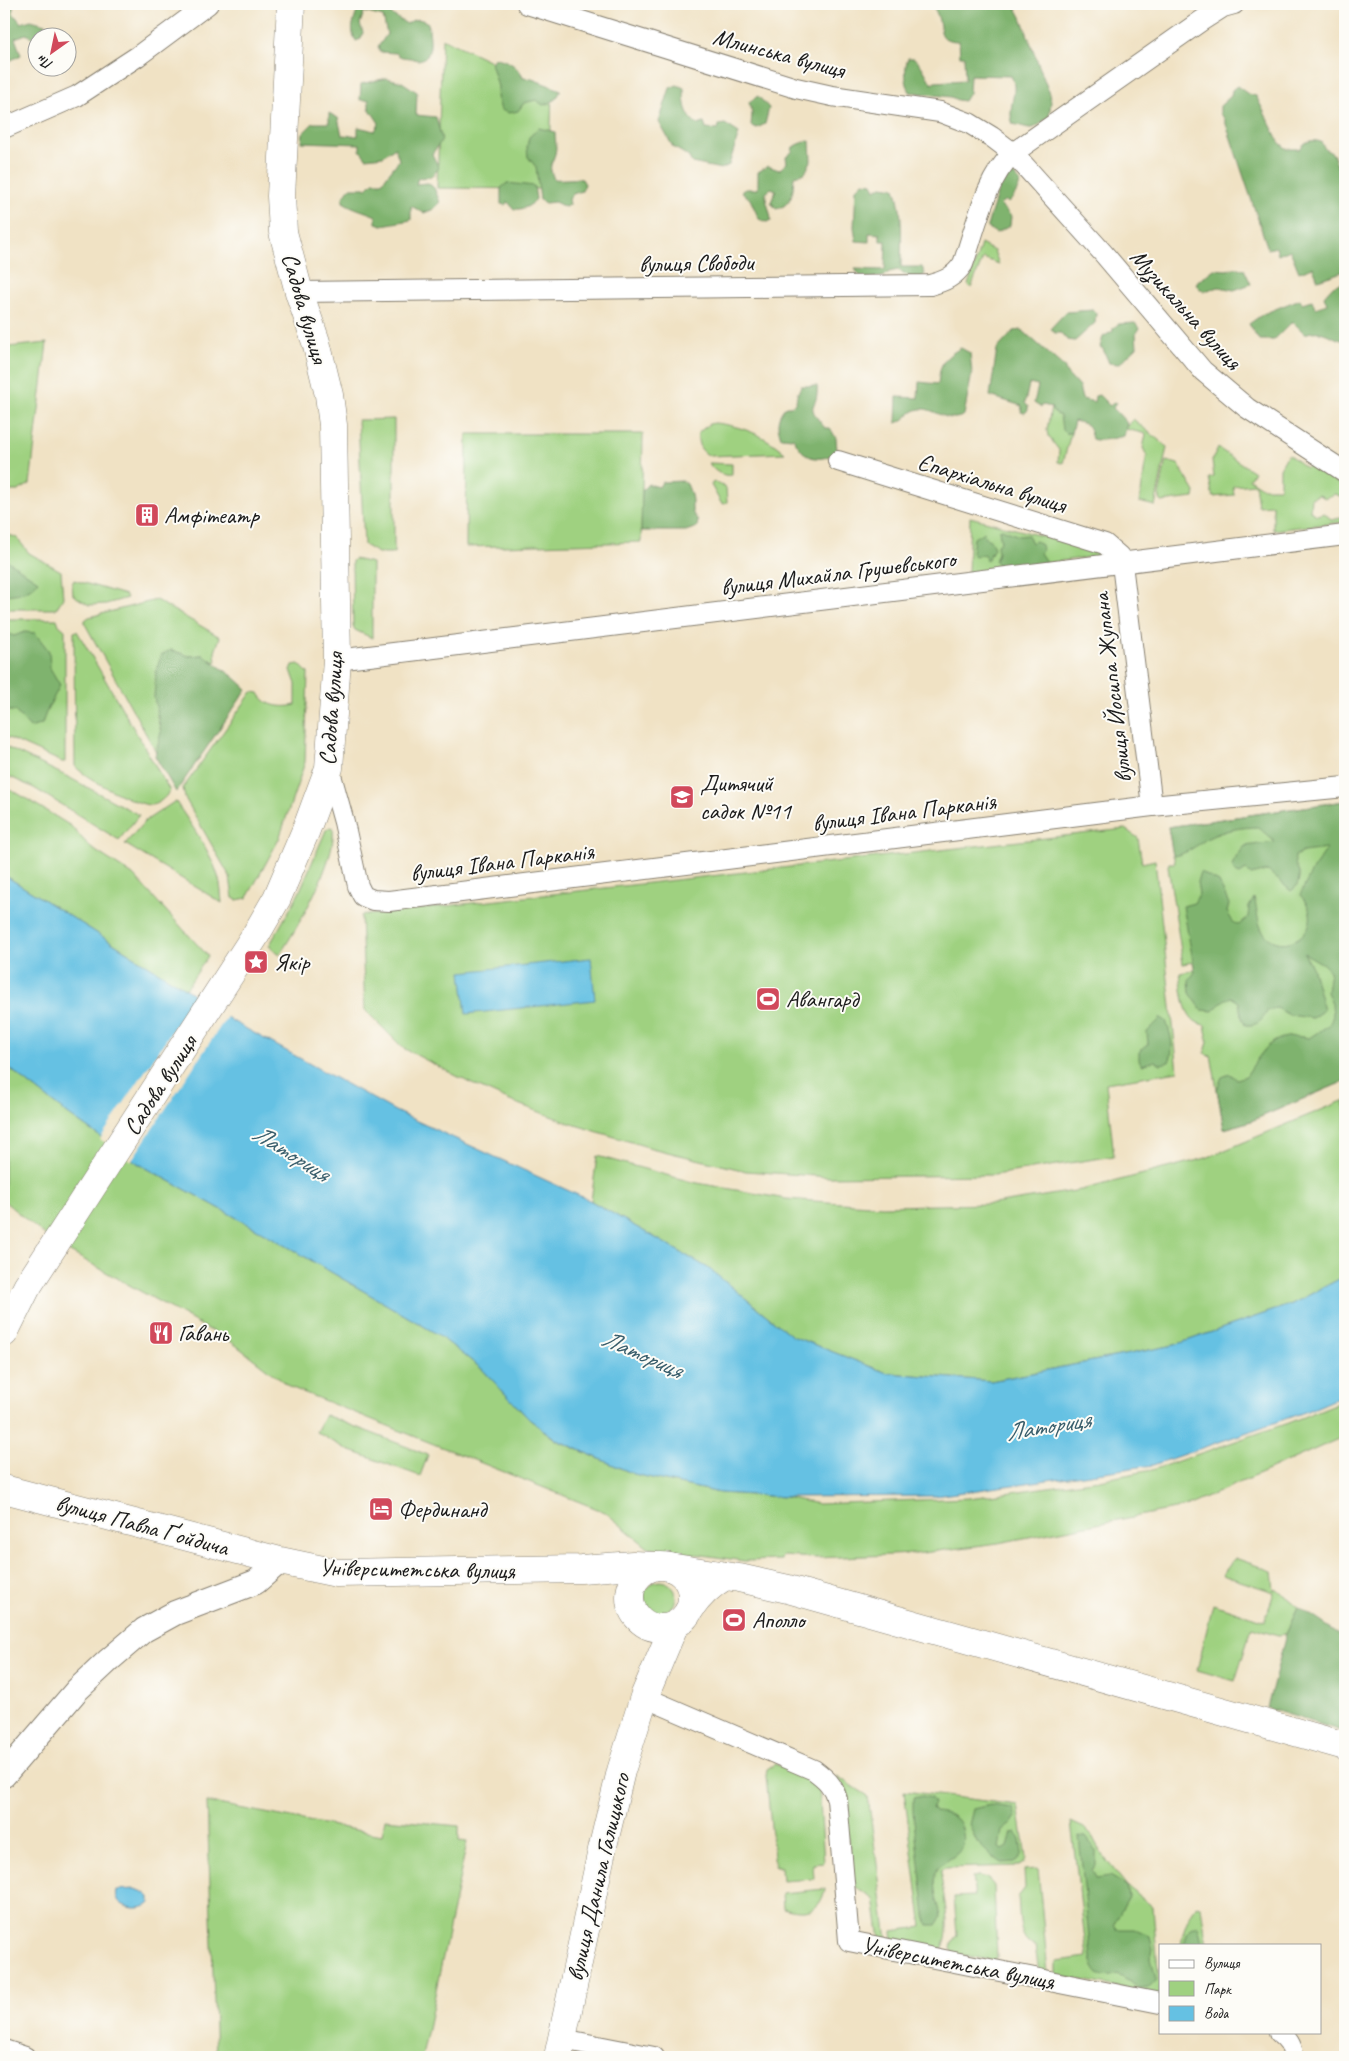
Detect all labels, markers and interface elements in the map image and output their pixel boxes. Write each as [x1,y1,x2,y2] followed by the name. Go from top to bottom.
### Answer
[710,21,849,85] street label: Млинська вулиця
[28,28,78,78] north arrow
[34,51,56,74] text: Пн
[1123,242,1249,377] street label: Музикальна вулиця
[639,247,756,279] street label: вулиця Свободи
[275,249,336,368] street label: Садова вулиця
[914,446,1071,520] street label: Єпархіальна вулиця
[164,500,261,530] place label: Амфітеатр
[134,502,160,528] building icon: Амфітеатр
[719,543,959,602] street label: вулиця Михайла Грушевського
[1085,589,1139,785] street label: вулиця Йосипа Жупана
[312,650,350,767] street label: Садова вулиця
[700,768,792,826] place label: Дитячий садок №11
[669,784,695,810] school or university icon: Дитячий садок №11
[811,786,999,838] street label: вулиця Івана Парканія
[409,836,597,888] street label: вулиця Івана Парканія
[274,947,310,977] place label: Якір
[243,949,269,975] place icon: Якір
[786,984,860,1014] place label: Авангард
[755,986,781,1012] sports icon: Авангард
[117,1028,204,1141] street label: Садова вулиця
[246,1117,338,1191] water label: Латориця
[178,1318,230,1348] place label: Гавань
[148,1320,174,1346] restaurant icon: Гавань
[597,1322,690,1387] water label: Латориця
[1004,1403,1095,1448] water label: Латориця
[52,1488,233,1563] street label: вулиця Павла Ґойдича
[398,1494,488,1524] place label: Фердинанд
[368,1496,394,1522] hotel icon: Фердинанд
[319,1552,516,1586] street label: Університетська вулиця
[752,1605,807,1635] place label: Аполло
[721,1607,747,1633] sports icon: Аполло
[560,1769,637,1984] street label: вулиця Данила Галицького
[859,1930,1058,1997] street label: Університетська вулиця
[1159,1944,1322,2034] legend
[1204,1954,1241,1973] text: Вулиця
[1204,1980,1232,1999] text: Парк
[1204,2004,1229,2023] text: Вода

